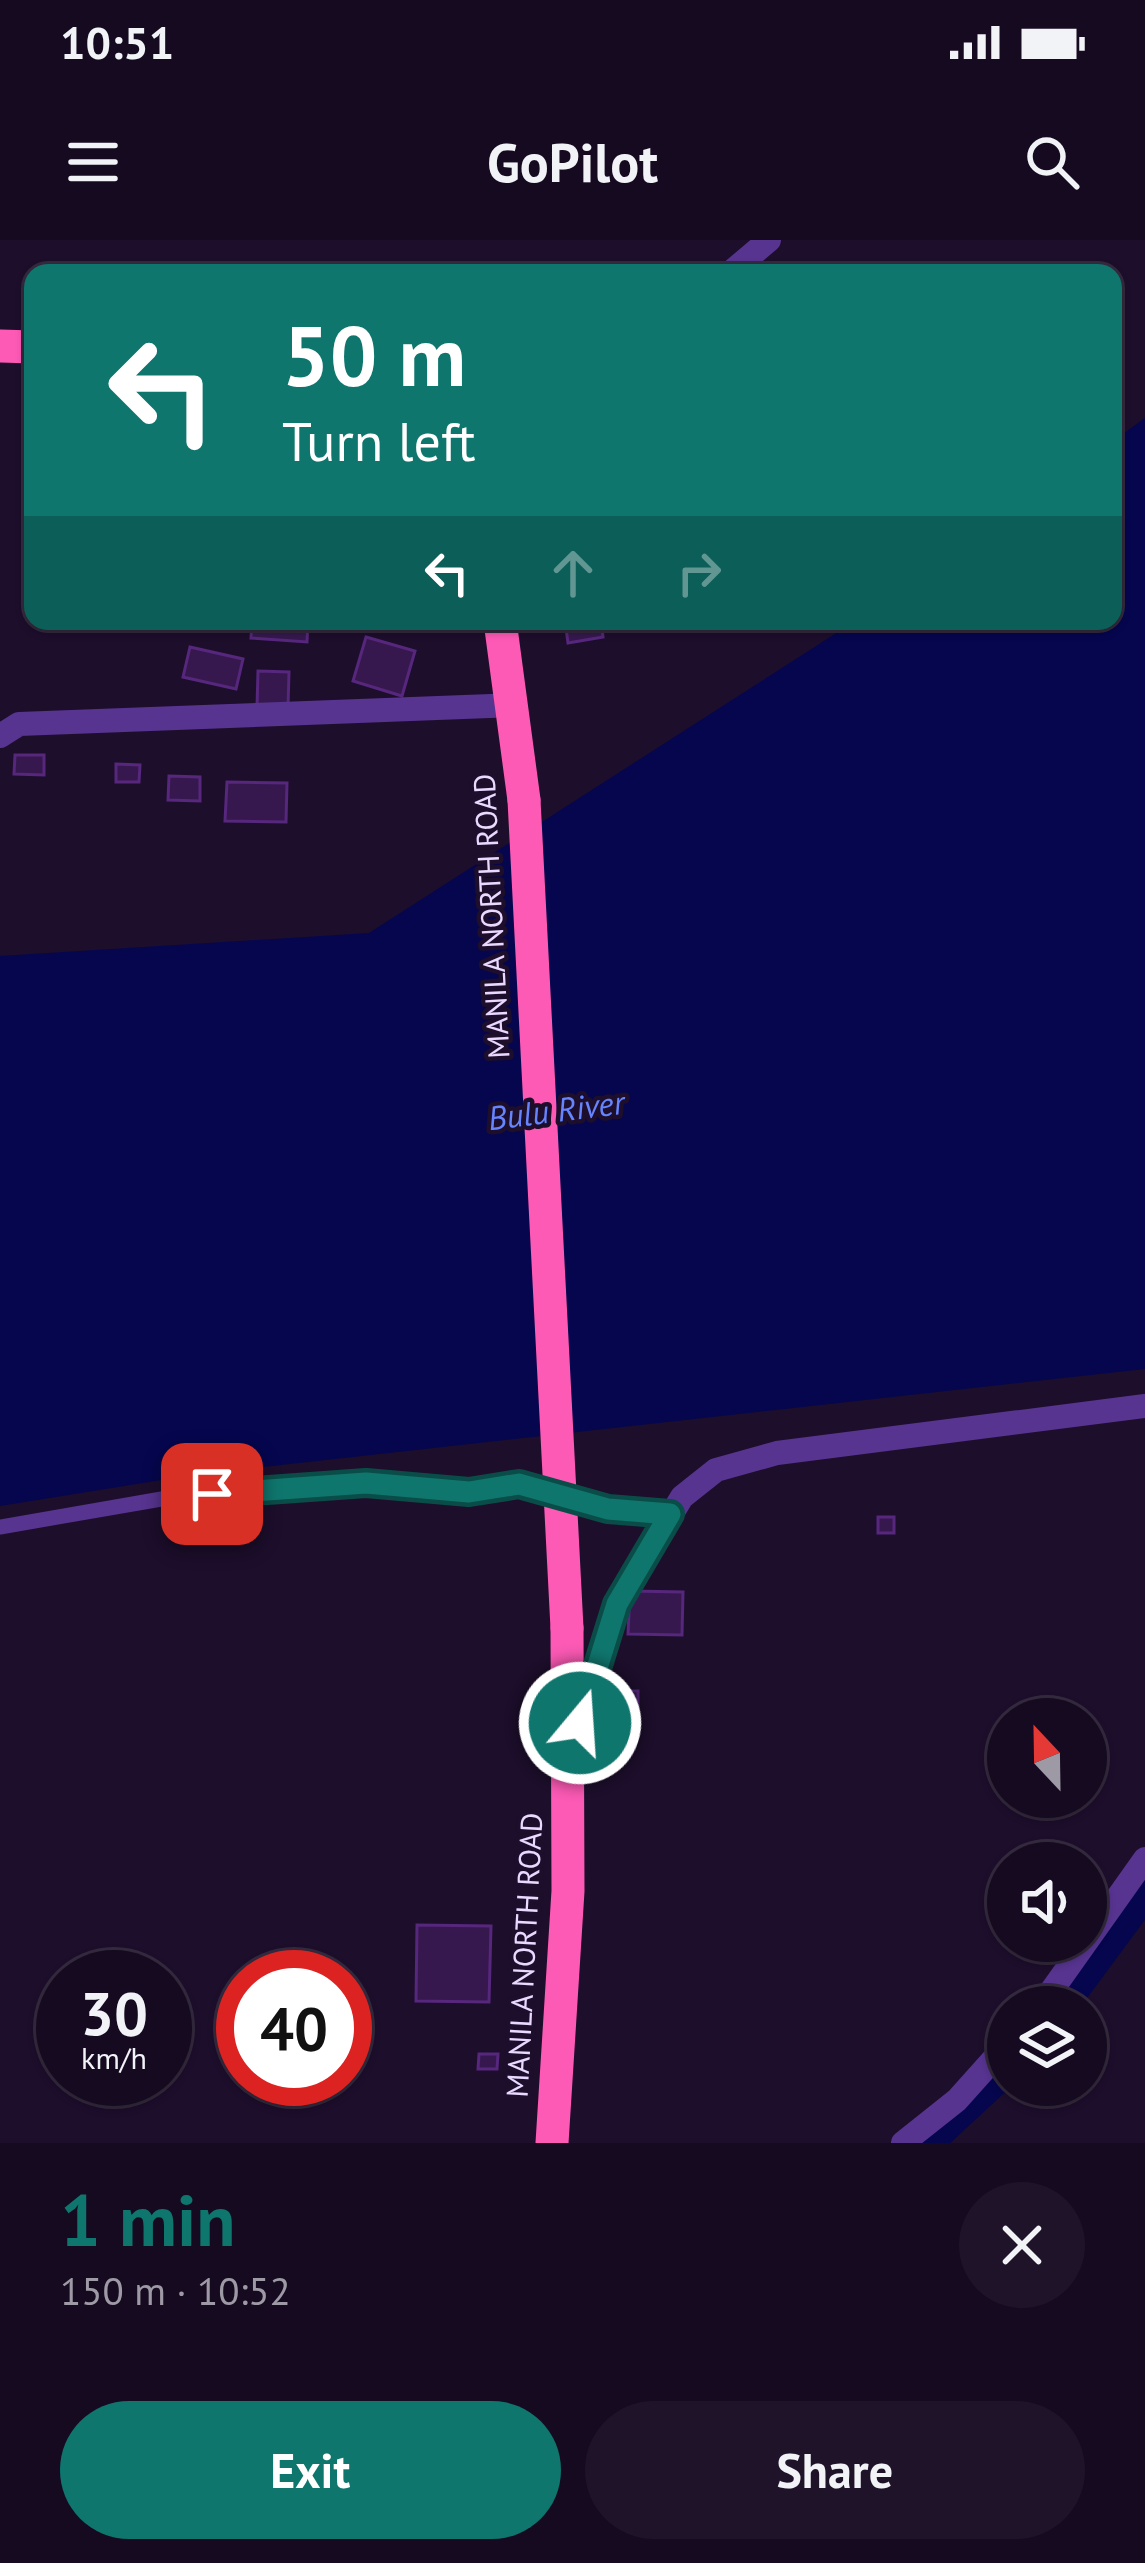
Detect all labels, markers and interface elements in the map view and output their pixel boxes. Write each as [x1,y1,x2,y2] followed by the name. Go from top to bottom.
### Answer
[60,13,174,71] text: 10:51
[487,127,658,197] text: GoPilot
[60,129,126,195] icon: menu
[1019,129,1085,195] icon: search
[282,300,466,409] text: 50 m
[84,312,240,468] icon: left
[282,406,476,476] text: Turn left
[414,540,480,606] icon: left
[540,540,606,606] icon: ahead
[666,540,732,606] icon: right
[464,773,517,1060] street label: MANILA NORTH ROAD
[485,1080,629,1139] water label: Bulu River
[161,1443,263,1545] pin
[179,1461,245,1527] icon: arrive
[517,1660,643,1786] position arrow
[987,1698,1107,1818] north arrow
[987,1698,1107,2106] map controls
[497,1811,550,2098] street label: MANILA NORTH ROAD
[987,1842,1107,1962] button: sound
[216,1950,372,2106] speed limit sign: 40
[80,1974,148,2052] text: 30
[987,1986,1107,2106] button: layers
[81,2038,147,2077] text: km/h
[60,2173,236,2266] text: 1 min
[959,2182,1085,2308] button: close
[60,2265,291,2316] text: 150 m · 10:52
[60,2401,561,2539] button: Exit
[585,2401,1085,2539] button: Share

